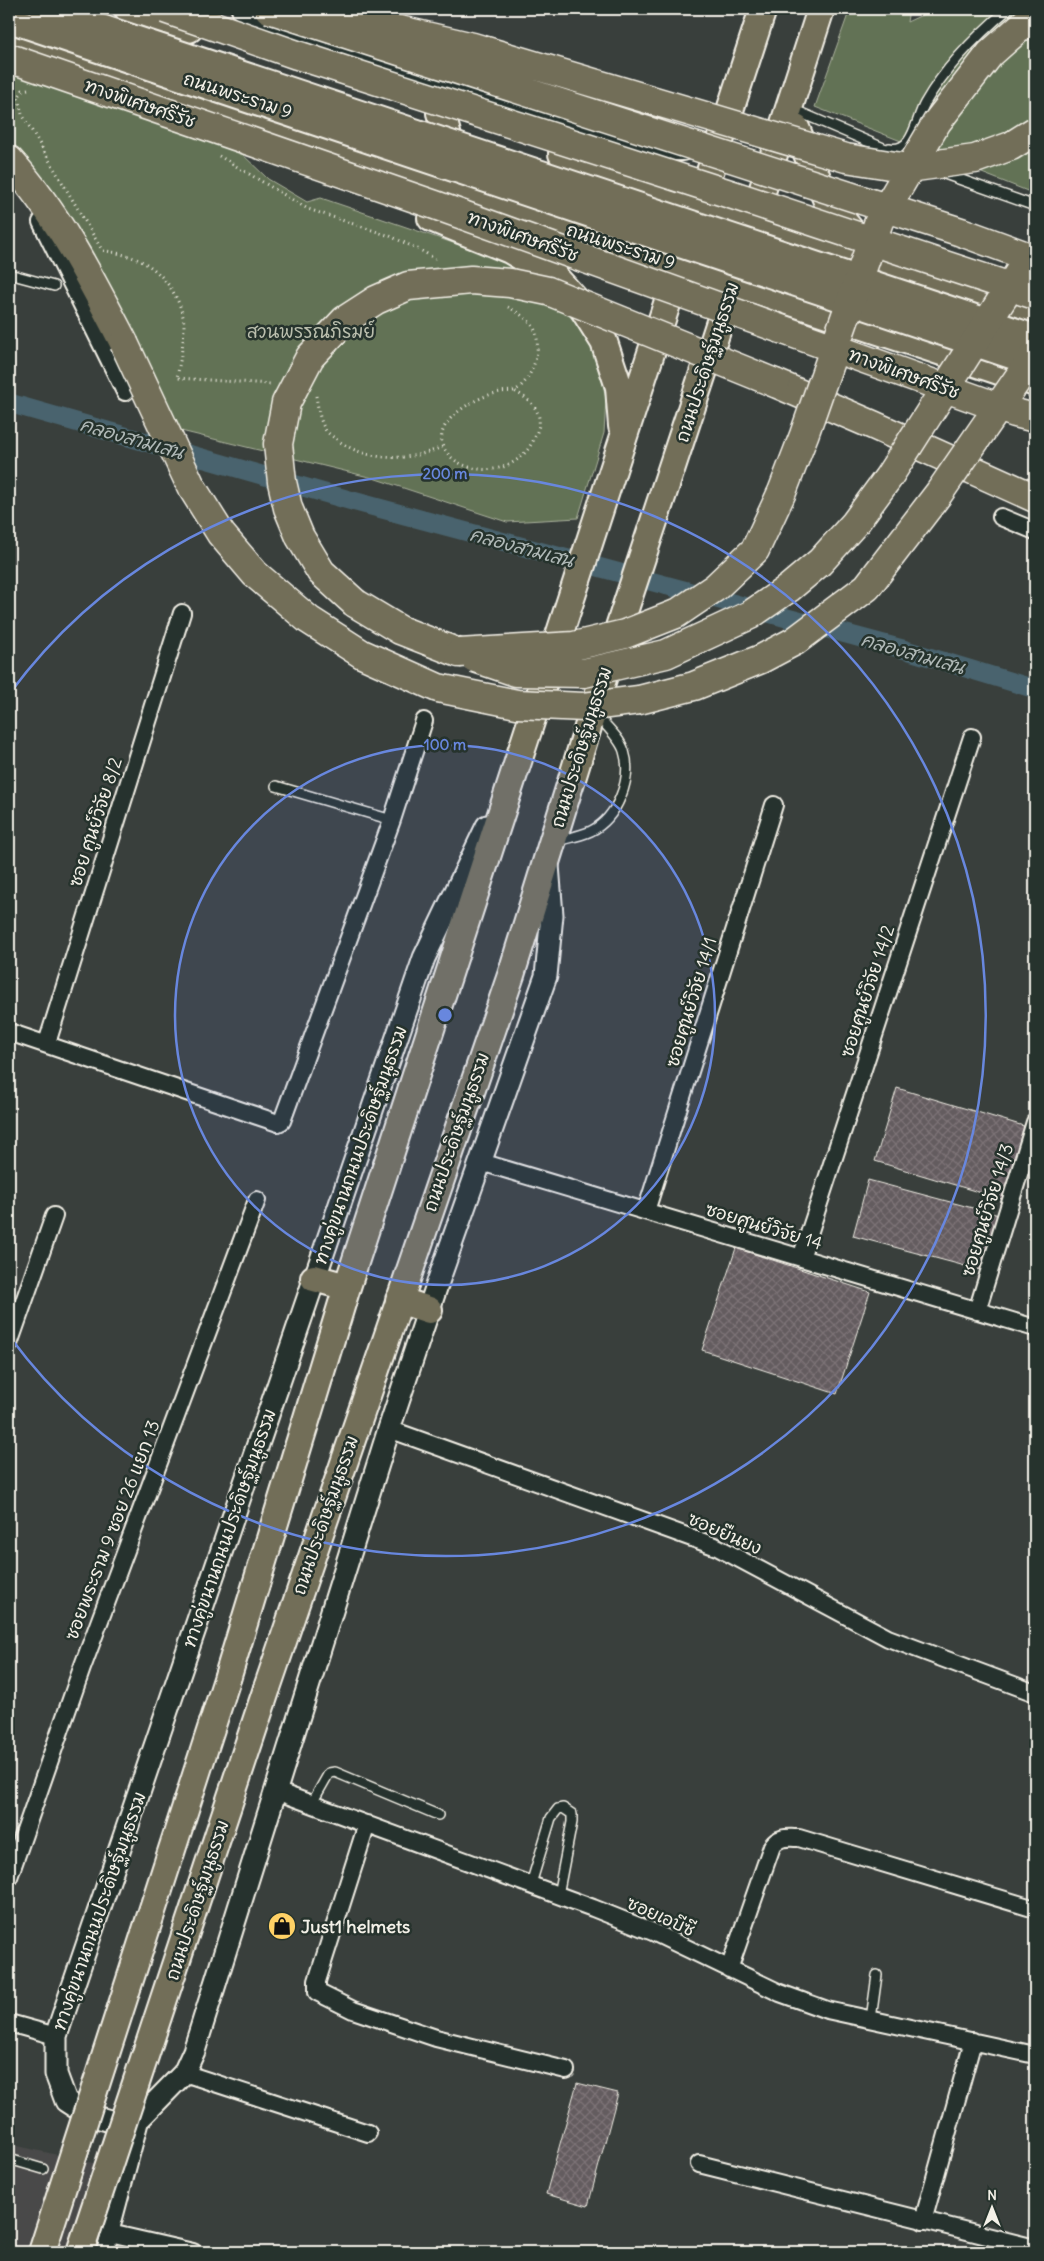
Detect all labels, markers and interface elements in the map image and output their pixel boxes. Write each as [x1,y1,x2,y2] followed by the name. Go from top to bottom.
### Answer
[181,67,295,123] street label: ถนนพระราม 9
[82,73,198,133] street label: ทางพิเศษศรีรัช
[465,205,581,267] street label: ทางพิเศษศรีรัช
[564,218,678,274] street label: ถนนพระราม 9
[669,279,747,446] street label: ถนนประดิษฐ์มนูธรรม
[247,319,375,343] park label: สวนพรรณภิรมย์
[846,342,962,404] street label: ทางพิเศษศรีรัช
[78,412,188,465] water label: คลองสามเสน
[423,464,467,483] text: 200 m
[467,522,578,573] water label: คลองสามเสน
[859,627,969,680] water label: คลองสามเสน
[545,663,619,831] street label: ถนนประดิษฐ์มนูธรรม
[424,735,466,754] text: 100 m
[62,754,130,891] street label: ซอย ศูนย์วิจัย 8/2
[834,922,902,1061] street label: ซอยศูนย์วิจัย 14/2
[659,934,725,1071] street label: ซอยศูนย์วิจัย 14/1
[436,1006,454,1024] centre of rings
[307,1022,415,1269] street label: ทางคู่ขนานถนนประดิษฐ์มนูธรรม
[417,1049,497,1216] street label: ถนนประดิษฐ์มนูธรรม
[955,1140,1021,1280] street label: ซอยศูนย์วิจัย 14/3
[702,1196,826,1258] street label: ซอยศูนย์วิจัย 14
[176,1405,284,1652] street label: ทางคู่ขนานถนนประดิษฐ์มนูธรรม
[59,1417,165,1643] street label: ซอยพระราม 9 ซอย 26 แยก 13
[286,1432,366,1599] street label: ถนนประดิษฐ์มนูธรรม
[684,1507,766,1559] street label: ซอยยืนยง
[46,1788,154,2035] street label: ทางคู่ขนานถนนประดิษฐ์มนูธรรม
[159,1817,237,1984] street label: ถนนประดิษฐ์มนูธรรม
[623,1891,699,1941] street label: ซอยเอบีซี
[267,1911,297,1941] shop icon: Just1 helmets
[301,1915,410,1938] place label: Just1 helmets
[966,2184,1016,2234] north arrow
[987,2186,997,2204] text: N

